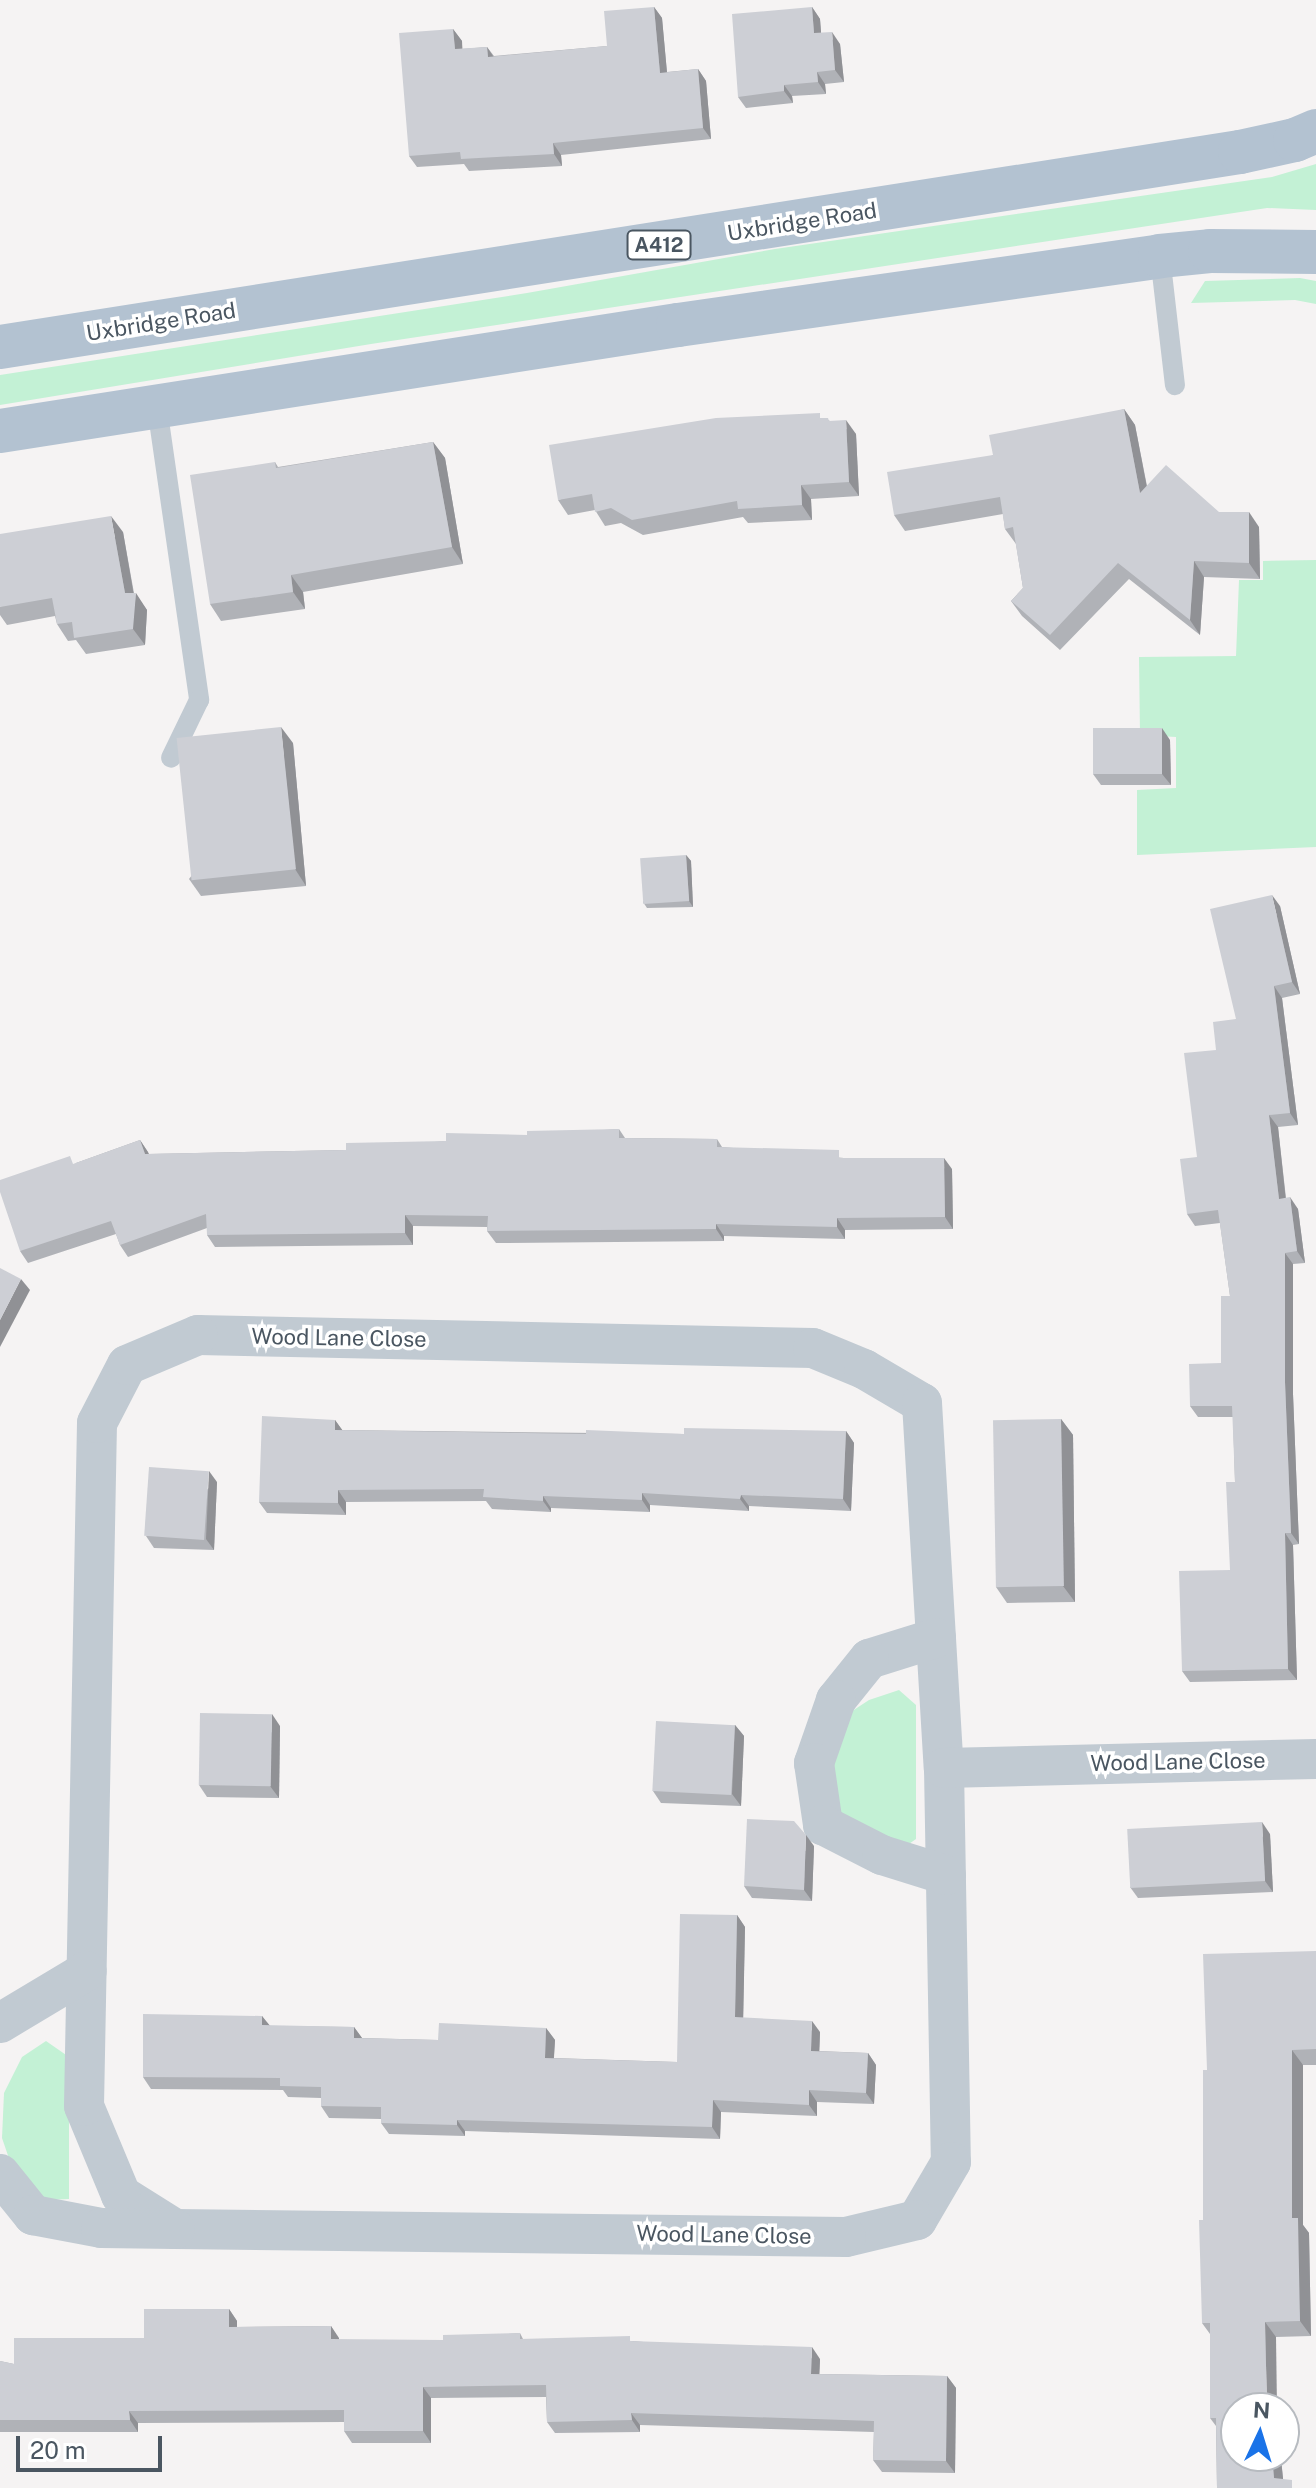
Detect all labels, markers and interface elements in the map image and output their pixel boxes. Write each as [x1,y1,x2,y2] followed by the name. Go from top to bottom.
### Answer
[725,197,879,247] street label: Uxbridge Road
[625,229,693,261] road number: A412
[84,297,238,347] street label: Uxbridge Road
[251,1323,427,1353] street label: Wood Lane Close
[1090,1747,1266,1777] street label: Wood Lane Close
[636,2220,812,2250] street label: Wood Lane Close
[1220,2392,1300,2472] north arrow
[1252,2396,1271,2424] text: N
[20,2420,166,2470] scale bar
[30,2436,86,2464] text: 20 m

